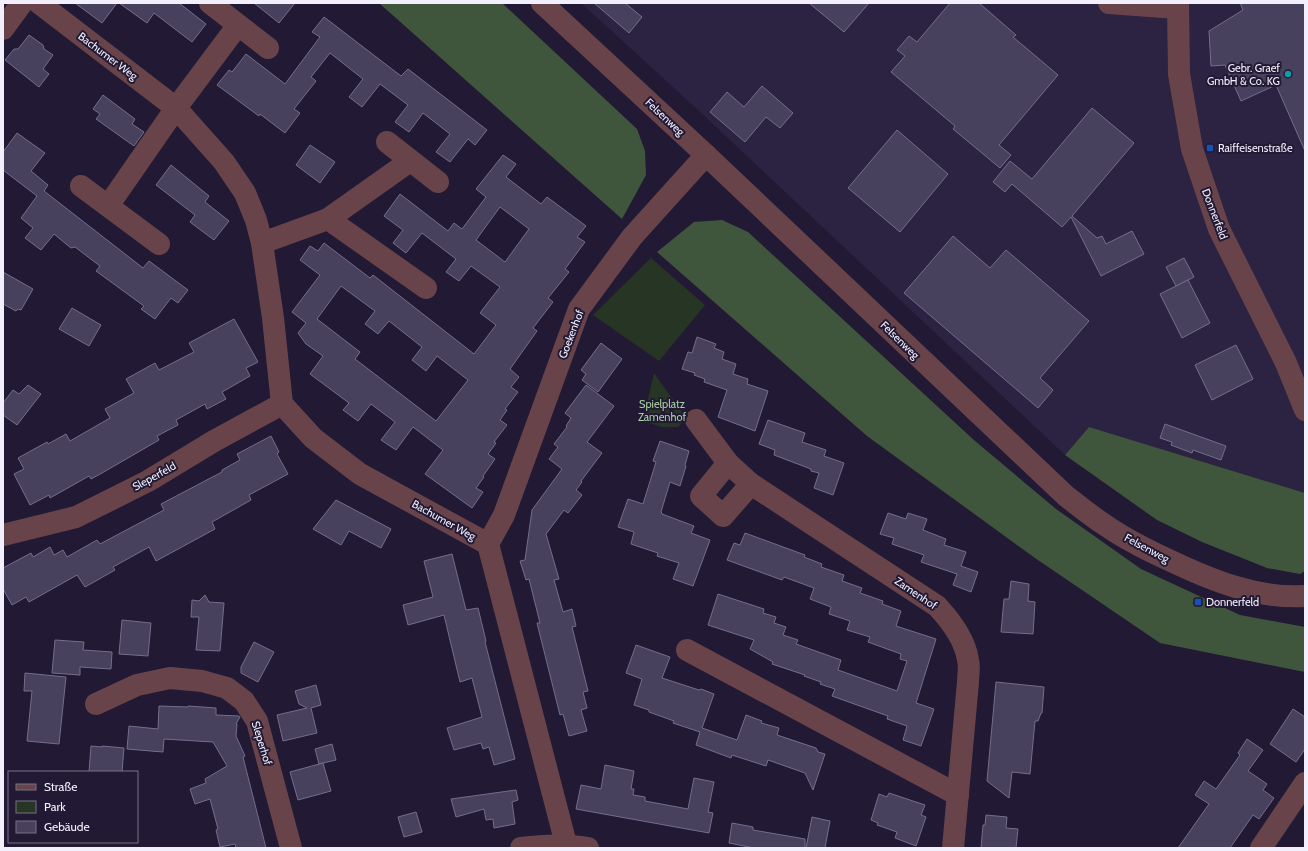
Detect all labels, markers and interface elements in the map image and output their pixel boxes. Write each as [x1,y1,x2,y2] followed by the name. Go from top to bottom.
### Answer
[75,29,141,83] street label: Bachumer Weg
[1207,61,1280,88] place label: Gebr. Graef GmbH & Co. KG
[1283,69,1293,79] marker: Gebr. Graef GmbH & Co. KG
[642,95,688,139] street label: Felsenweg
[1218,141,1293,155] place label: Raiffeisenstraße
[1205,143,1215,153] marker: Raiffeisenstraße
[1199,187,1231,241] street label: Donnerfeld
[555,307,587,360] street label: Goekenhof
[878,318,923,362] street label: Felsenweg
[638,397,686,424] park label: Spielplatz Zamenhof
[130,458,178,494] street label: Sleperfeld
[410,497,479,544] street label: Bachumer Weg
[1122,530,1172,566] street label: Felsenweg
[892,574,940,612] street label: Zamenhof
[1206,595,1259,609] place label: Donnerfeld
[1193,597,1203,607] marker: Donnerfeld
[249,719,275,767] street label: Sleperhof
[8,771,138,843] legend
[44,779,77,794] text: Straße
[44,799,66,814] text: Park
[44,819,90,834] text: Gebäude

